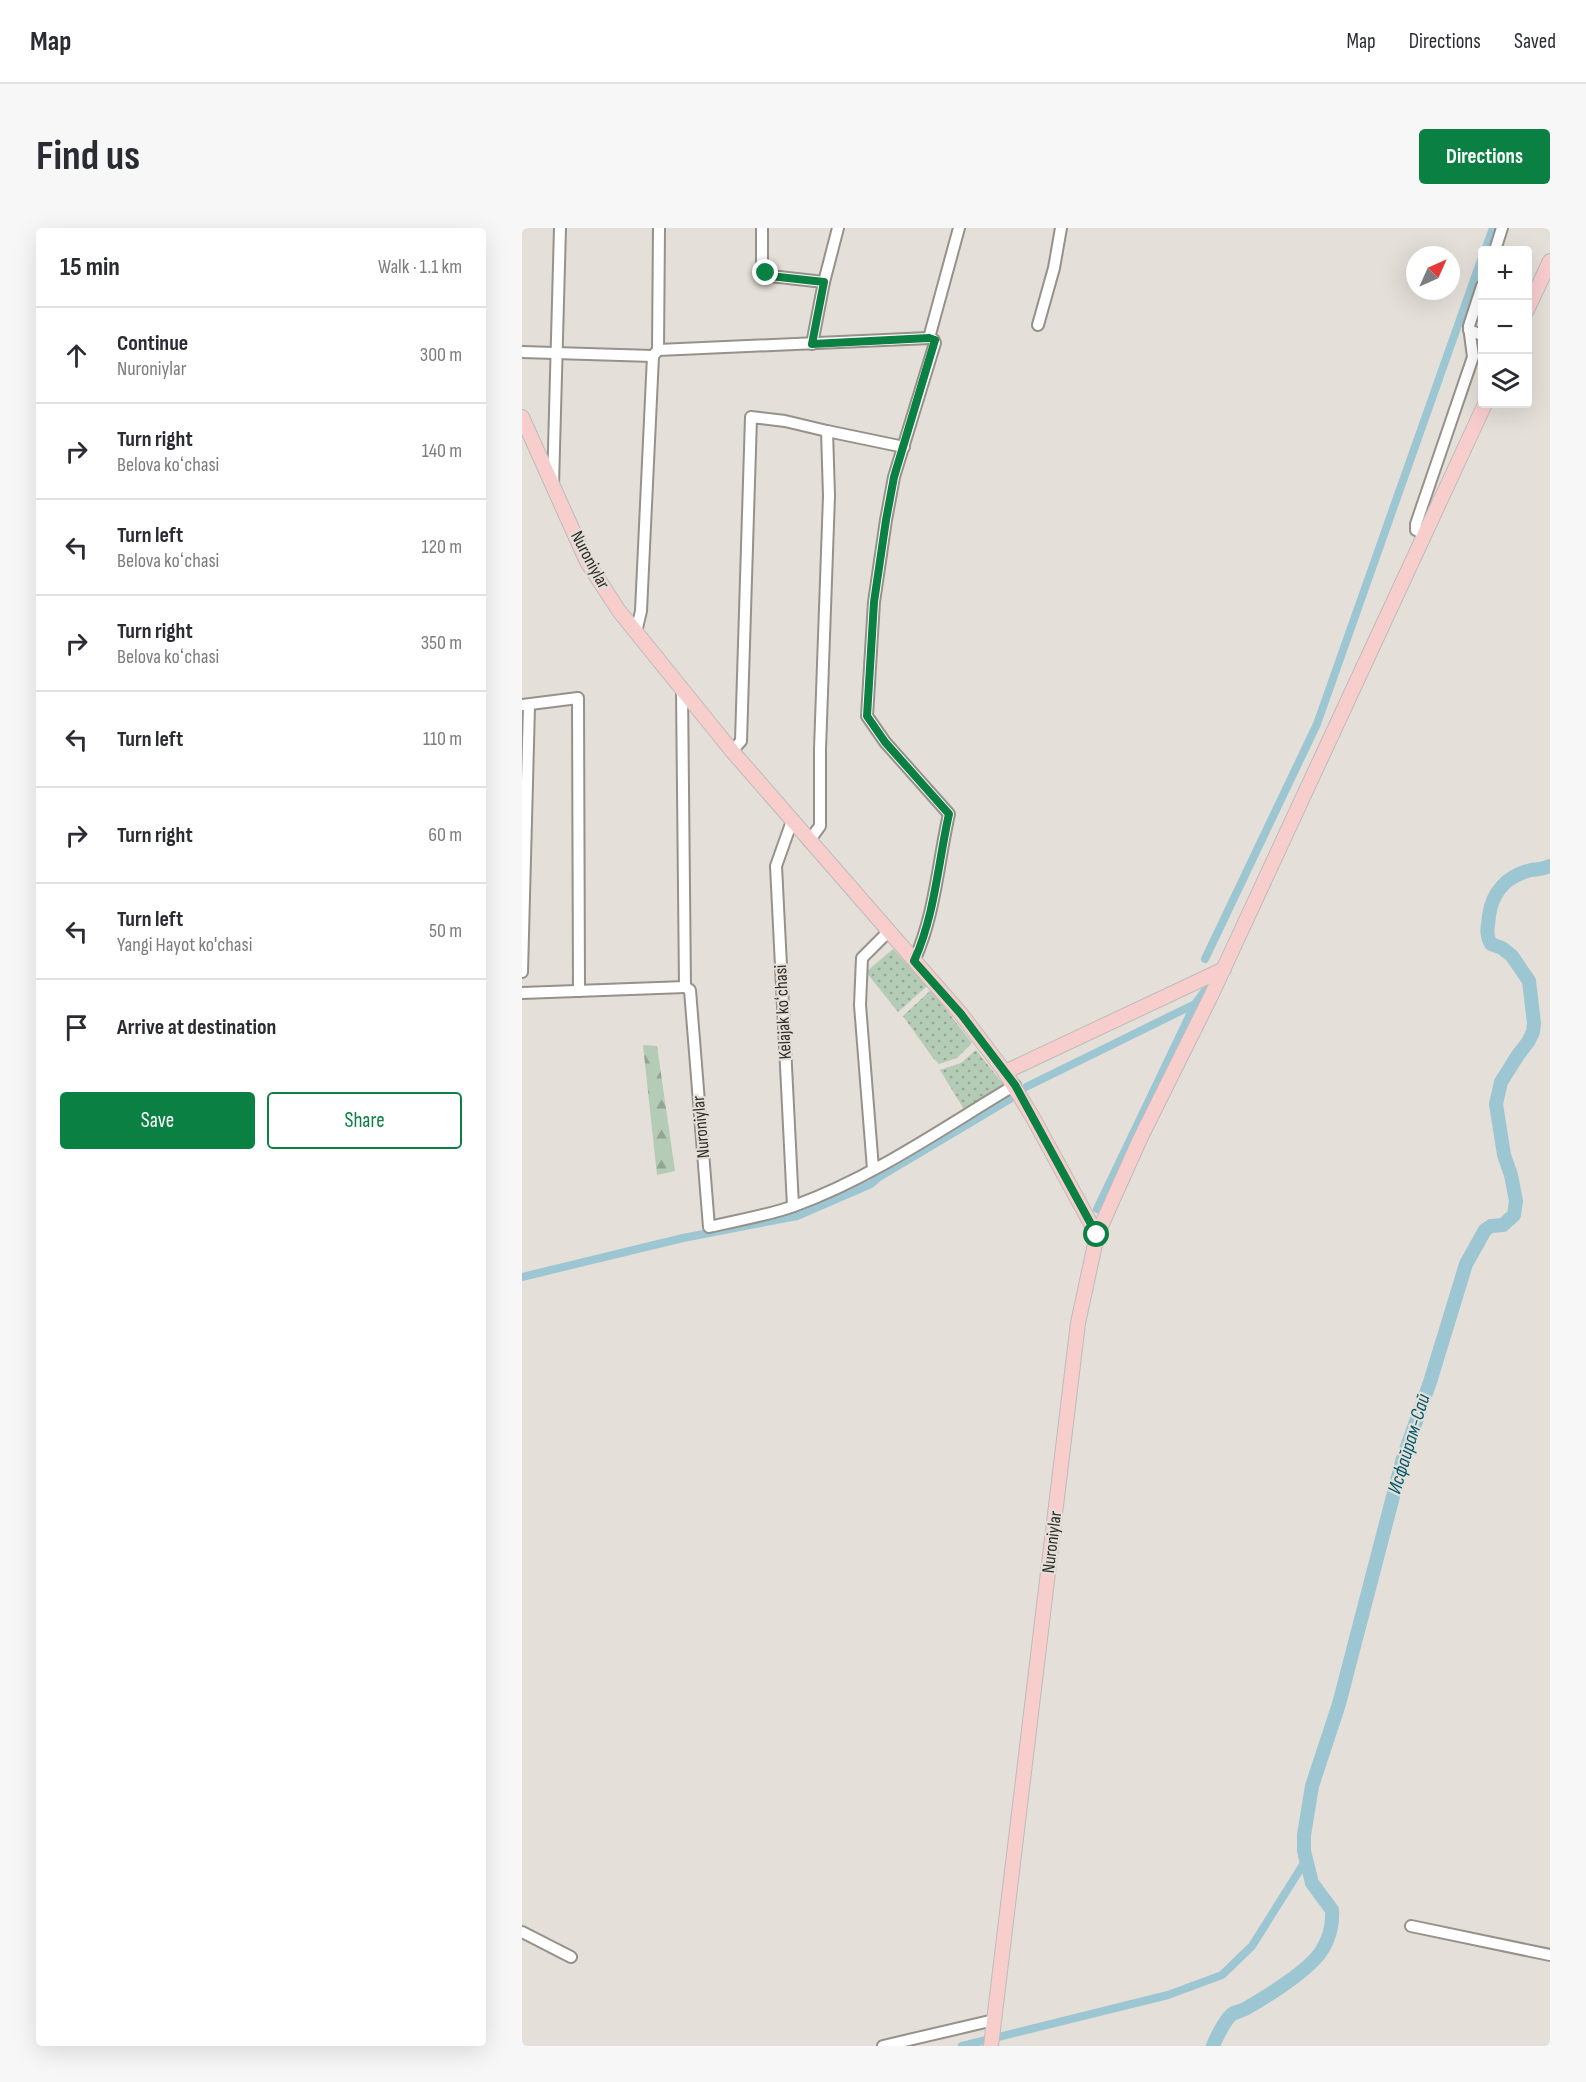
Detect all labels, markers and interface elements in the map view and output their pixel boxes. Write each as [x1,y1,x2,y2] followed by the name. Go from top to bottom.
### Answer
[30,25,71,58] text: Map
[1346,29,1376,54] text: Map
[1409,29,1481,54] text: Directions
[1514,29,1556,54] text: Saved
[1419,129,1550,184] button: Directions
[36,131,140,182] text: Find us
[1406,246,1460,300] north arrow
[1478,246,1532,408] map controls
[1478,246,1532,300] button: +
[60,252,120,283] text: 15 min
[378,255,462,279] text: Walk · 1.1 km
[752,259,778,285] route end
[1478,300,1532,354] button: −
[117,330,188,357] text: Continue
[60,339,93,372] icon: ahead
[420,343,462,367] text: 300 m
[1478,354,1532,408] button: layers
[117,357,186,381] text: Nuroniylar
[117,426,193,453] text: Turn right
[60,435,93,468] icon: right
[422,439,462,463] text: 140 m
[117,453,219,477] text: Belova koʻchasi
[117,522,183,549] text: Turn left
[566,527,614,593] street label: Nuroniylar
[60,531,93,564] icon: left
[422,535,462,559] text: 120 m
[117,549,219,573] text: Belova koʻchasi
[117,618,193,645] text: Turn right
[60,627,93,660] icon: right
[421,631,462,655] text: 350 m
[117,645,219,669] text: Belova koʻchasi
[60,723,93,756] icon: left
[117,726,183,753] text: Turn left
[423,727,462,751] text: 110 m
[60,819,93,852] icon: right
[117,822,193,849] text: Turn right
[428,823,462,847] text: 60 m
[117,906,183,933] text: Turn left
[60,915,93,948] icon: left
[429,919,462,943] text: 50 m
[117,933,252,957] text: Yangi Hayot ko'chasi
[770,964,796,1060] street label: Kelajak koʻchasi
[60,1011,93,1044] icon: arrive
[117,1014,276,1041] text: Arrive at destination
[60,1092,255,1149] button: Save
[267,1092,462,1149] button: Share
[688,1095,714,1159] street label: Nuroniylar
[1083,1221,1109,1247] route start
[1382,1390,1436,1497] water label: Исфайрам-Сай
[1038,1510,1066,1574] street label: Nuroniylar

